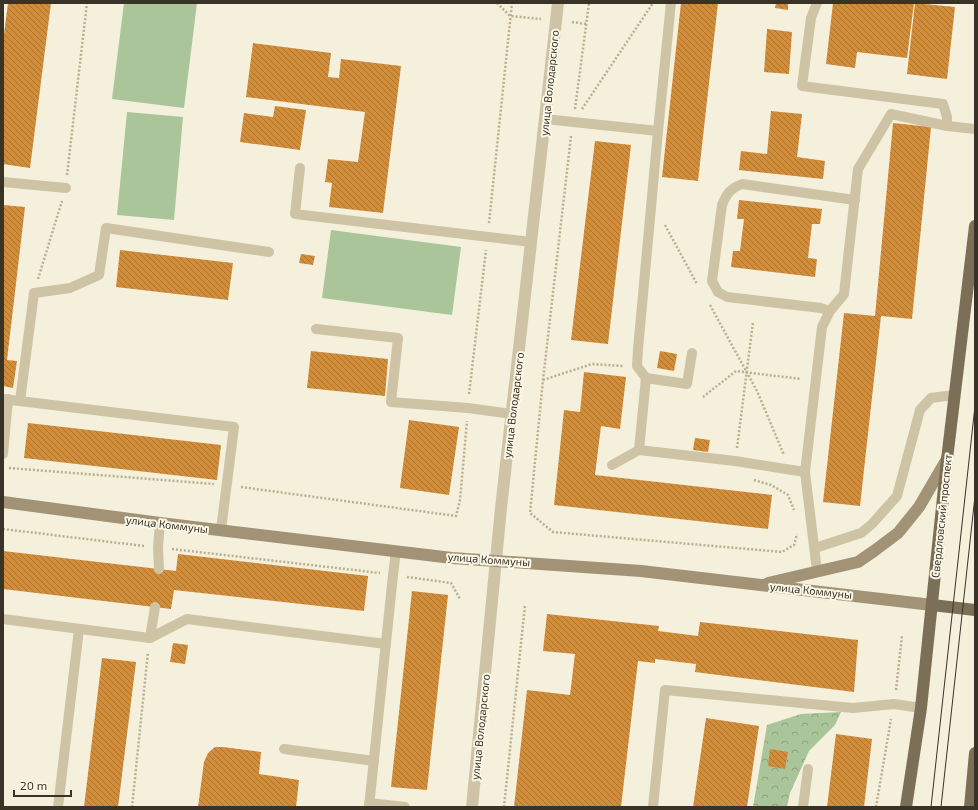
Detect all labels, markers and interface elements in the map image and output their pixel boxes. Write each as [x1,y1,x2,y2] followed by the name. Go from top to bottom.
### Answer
[537,29,562,137] street label: улица Володарского
[500,351,527,459] street label: улица Володарского
[928,453,954,579] street label: Свердловский проспект
[125,513,209,536] street label: улица Коммуны
[447,550,531,569] street label: улица Коммуны
[769,579,853,602] street label: улица Коммуны
[468,673,493,781] street label: улица Володарского
[14,772,71,798] scale bar
[20,778,47,792] text: 20 m

